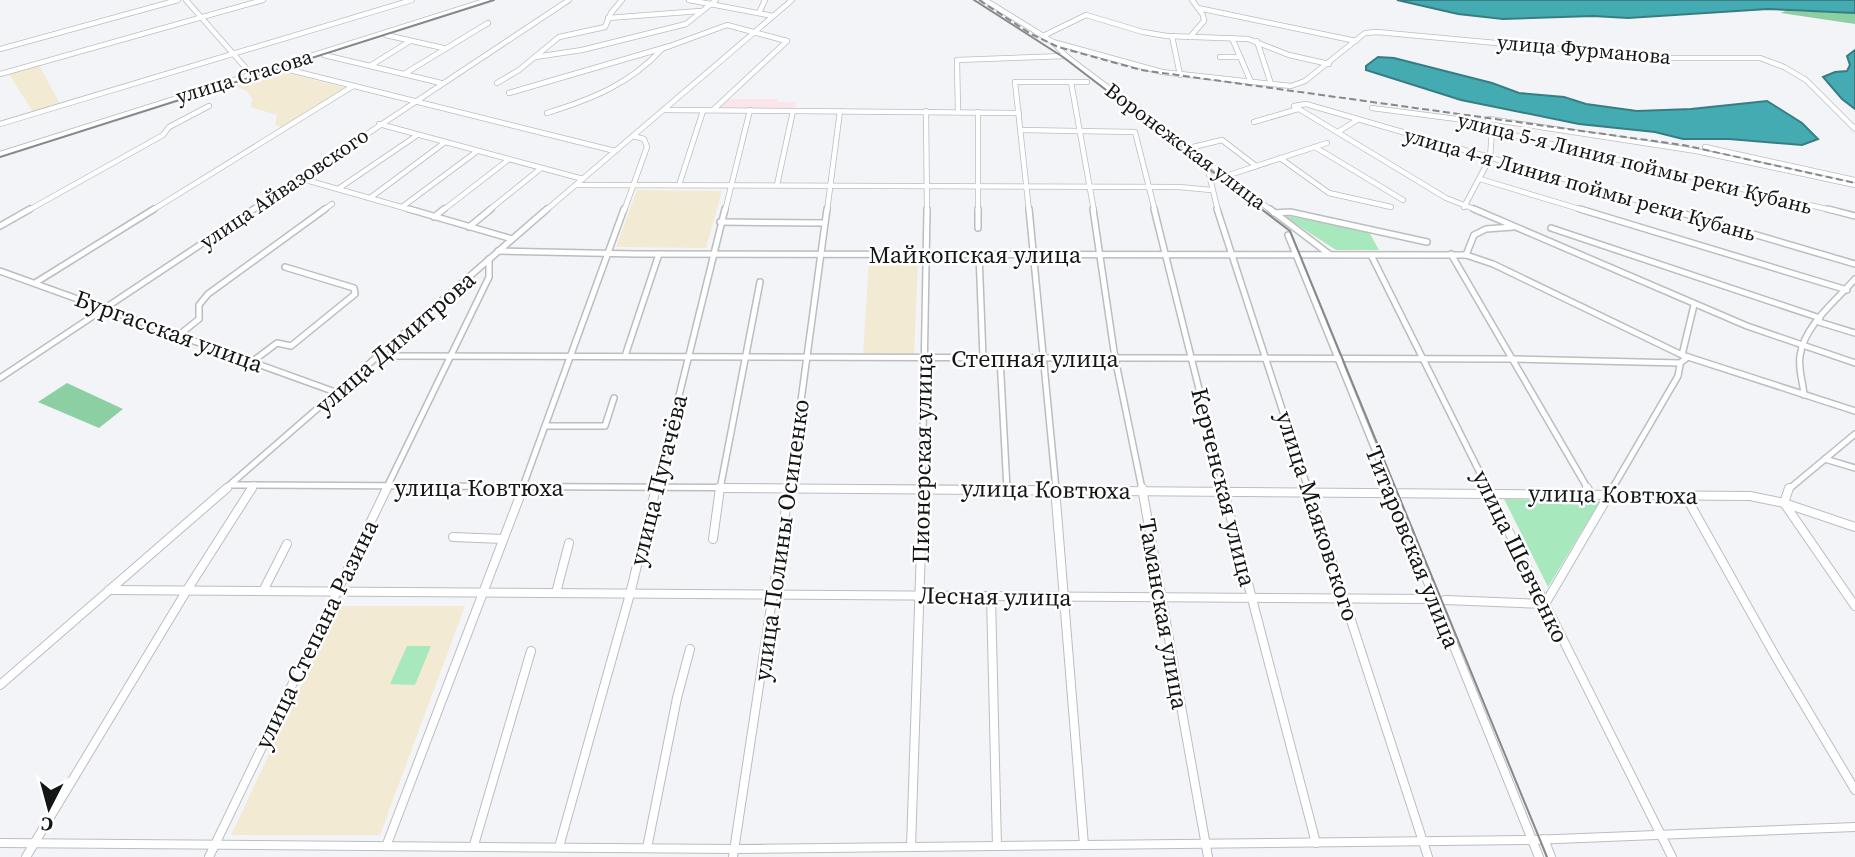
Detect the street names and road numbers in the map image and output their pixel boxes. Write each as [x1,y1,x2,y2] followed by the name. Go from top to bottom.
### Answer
[1496,27,1672,71] street label: улица Фурманова
[172,41,316,111] street label: улица Стасова
[1099,76,1273,216] street label: Воронежская улица
[1455,105,1815,221] street label: улица 5-я Линия поймы реки Кубань
[1401,120,1759,248] street label: улица 4-я Линия поймы реки Кубань
[194,121,374,255] street label: улица Айвазовского
[869,238,1082,271] street label: Майкопская улица
[308,263,483,421] street label: улица Димитрова
[70,282,269,381] street label: Бургасская улица
[951,342,1119,375] street label: Степная улица
[904,352,940,564] street label: Пионерская улица
[1183,384,1265,591] street label: Керченская улица
[621,390,695,569] street label: улица Пугачёва
[745,397,817,683] street label: улица Полины Осипенко
[1268,407,1368,625] street label: улица Маяковского
[1357,441,1469,654] street label: Титаровская улица
[1465,464,1577,648] street label: улица Шевченко
[394,471,565,504] street label: улица Ковтюха
[961,471,1132,507] street label: улица Ковтюха
[1528,476,1699,512] street label: улица Ковтюха
[246,513,386,754] street label: улица Степана Разина
[1131,516,1197,713] street label: Таманская улица
[918,578,1073,614] street label: Лесная улица

